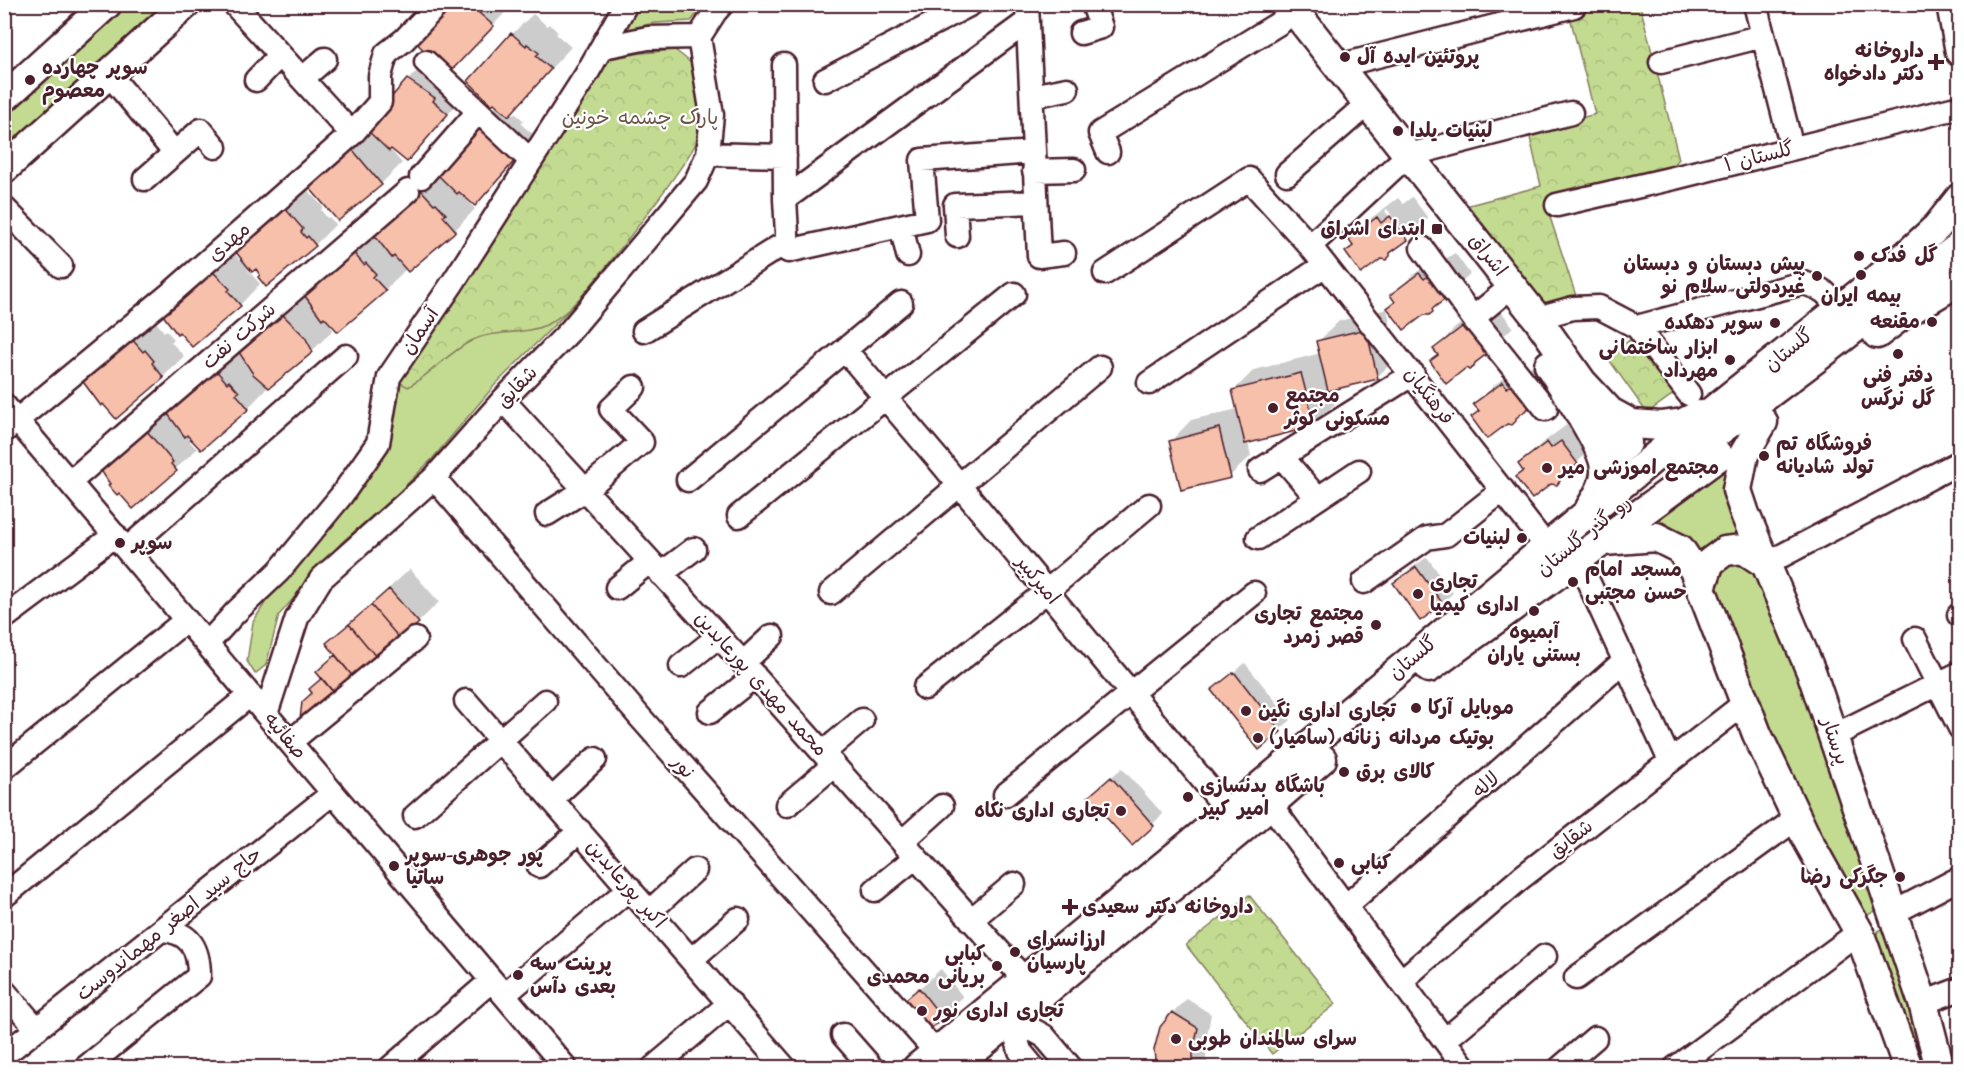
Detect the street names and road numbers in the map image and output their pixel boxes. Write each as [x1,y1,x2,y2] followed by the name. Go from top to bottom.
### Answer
[1721,135,1797,179] street label: گلستان ۱
[202,216,256,268] street label: مهدی
[1462,227,1514,283] street label: اشراق
[196,296,282,376] street label: شرکت نفت
[394,301,447,360] street label: آسمان
[1758,322,1820,378] street label: گلستان
[490,359,544,415] street label: شقایق
[1397,361,1461,431] street label: فرهنگیان
[1530,489,1638,583] street label: رو گذر گلستان
[1008,548,1067,611] street label: امیرکبیر
[688,605,834,763] street label: محمد مهدی پورعابدین
[1383,629,1443,687] street label: گلستان
[257,706,313,766] street label: صفائیه
[1813,712,1856,769] street label: پرستار
[664,748,701,785] street label: نور
[1466,765,1506,805] street label: لاله
[1543,813,1599,865] street label: شقایق
[579,833,673,935] street label: اکبر پورعابدین
[70,840,268,1008] street label: حاج سید اصغر مهماندوست

